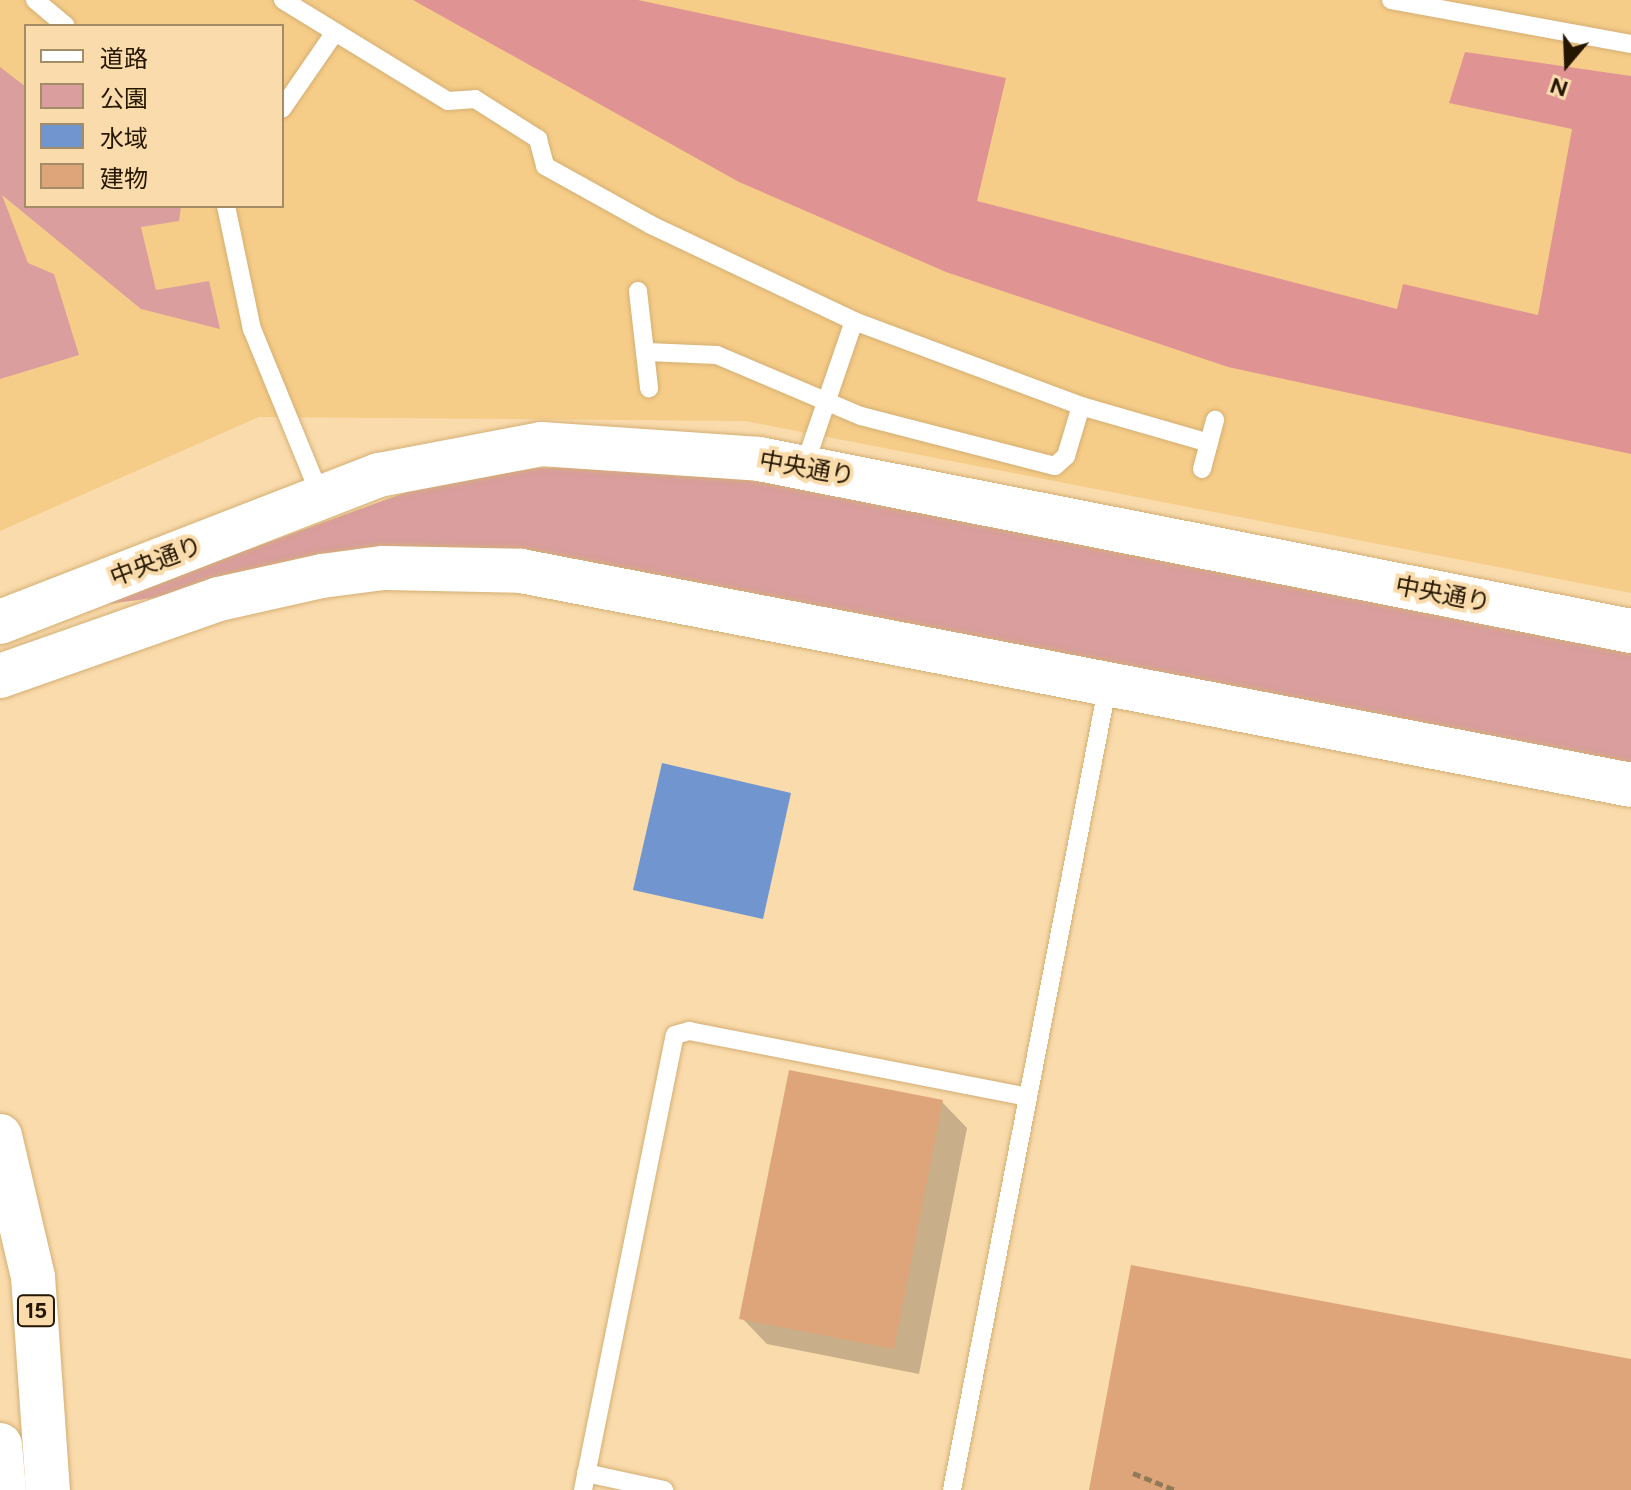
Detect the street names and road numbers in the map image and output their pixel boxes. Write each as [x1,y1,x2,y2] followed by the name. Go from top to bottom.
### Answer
[757,445,857,491] street label: 中央通り
[106,530,206,592] street label: 中央通り
[1393,571,1493,617] street label: 中央通り
[16,1293,56,1329] road number: 15

